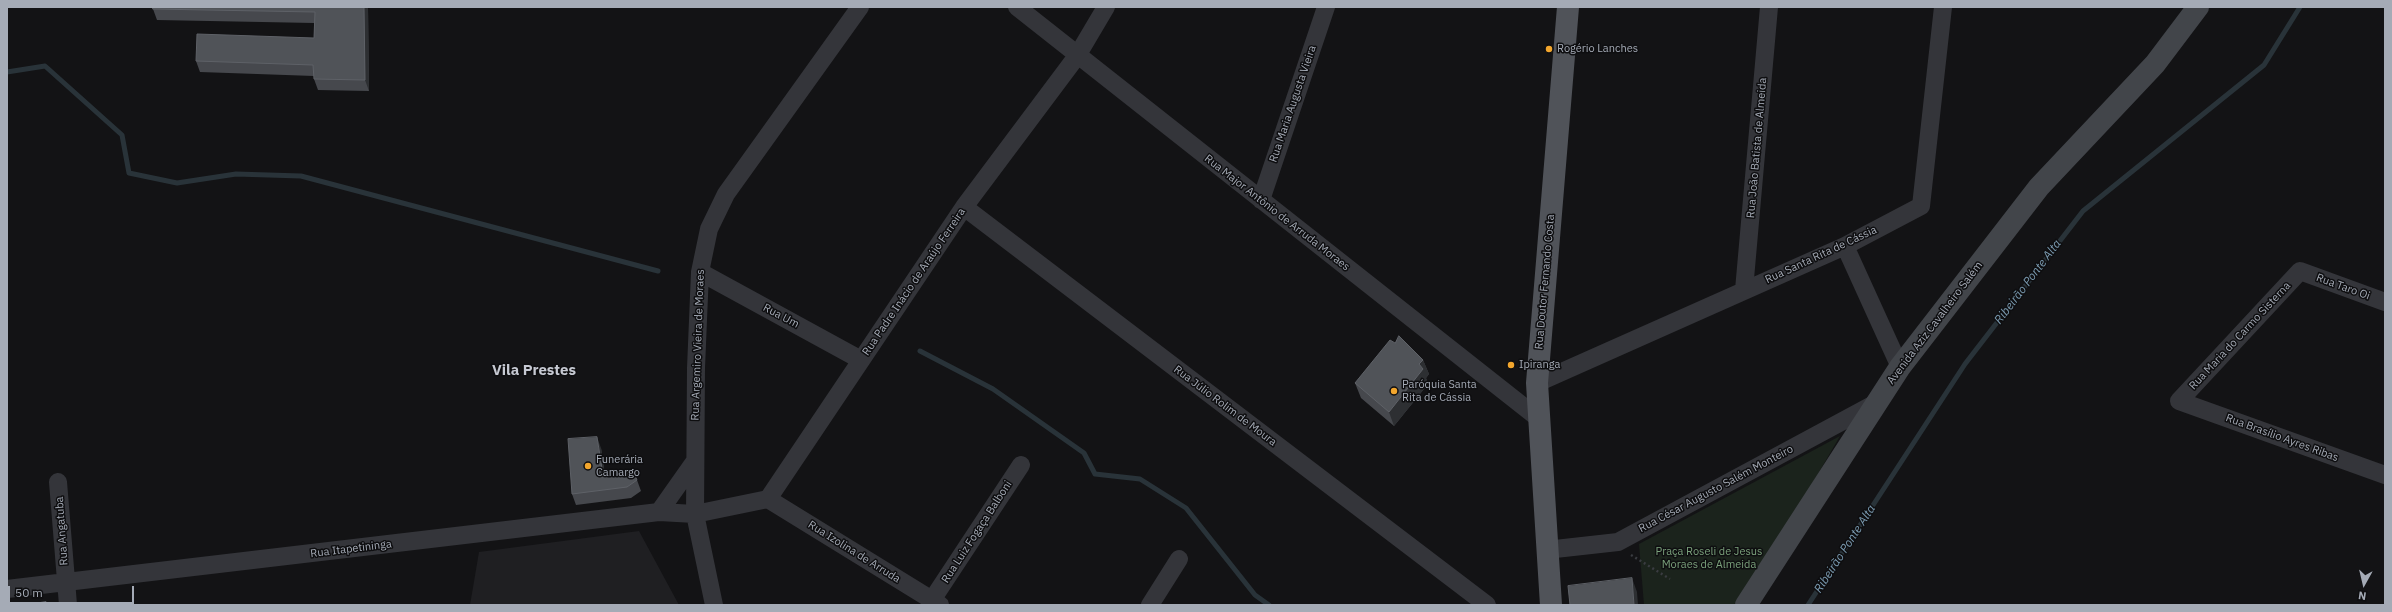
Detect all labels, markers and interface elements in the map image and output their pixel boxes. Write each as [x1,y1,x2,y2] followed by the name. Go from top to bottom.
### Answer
[1557,42,1638,56] place label: Rogério Lanches
[1267,44,1319,164] street label: Rua Maria Augusta Vieira
[1544,44,1554,54] marker: Rogério Lanches
[1744,77,1770,219] street label: Rua João Batista de Almeida
[1202,152,1352,274] street label: Rua Major Antônio de Arruda Moraes
[860,206,968,358] street label: Rua Padre Inácio de Araújo Ferreira
[1533,214,1557,350] street label: Rua Doutor Fernando Costa
[1763,223,1879,287] street label: Rua Santa Rita de Cássia
[1992,237,2064,327] water label: Ribeirão Ponte Alta
[1885,259,1985,387] street label: Avenida Aziz Cavalheiro Salém
[689,269,707,421] street label: Rua Argemiro Vieira de Moraes
[2314,271,2372,303] street label: Rua Taro Oi
[2187,279,2293,393] street label: Rua Maria do Carmo Sisterna
[761,301,801,331] street label: Rua Um
[1519,358,1560,372] place label: Ipiranga
[1506,360,1516,370] marker: Ipiranga
[492,362,576,380] district label: Vila Prestes
[1171,363,1279,449] street label: Rua Júlio Rolim de Moura
[1402,378,1477,404] place label: Paróquia Santa Rita de Cássia
[1389,386,1399,396] marker: Paróquia Santa Rita de Cássia
[2224,411,2340,465] street label: Rua Brasílio Ayres Ribas
[1636,443,1796,535] street label: Rua César Augusto Salém Monteiro
[596,453,643,479] place label: Funerária Camargo
[583,461,593,471] marker: Funerária Camargo
[939,478,1015,586] street label: Rua Luiz Fogaça Balboni
[53,496,71,566] street label: Rua Angatuba
[1811,502,1879,596] water label: Ribeirão Ponte Alta
[805,518,903,586] street label: Rua Izolina de Arruda
[310,537,392,561] street label: Rua Itapetininga
[1656,545,1762,571] park label: Praça Roseli de Jesus Moraes de Almeida
[2344,564,2384,604] north arrow
[10,578,136,604] scale bar
[15,585,43,600] text: 50 m
[2357,588,2367,603] text: N

